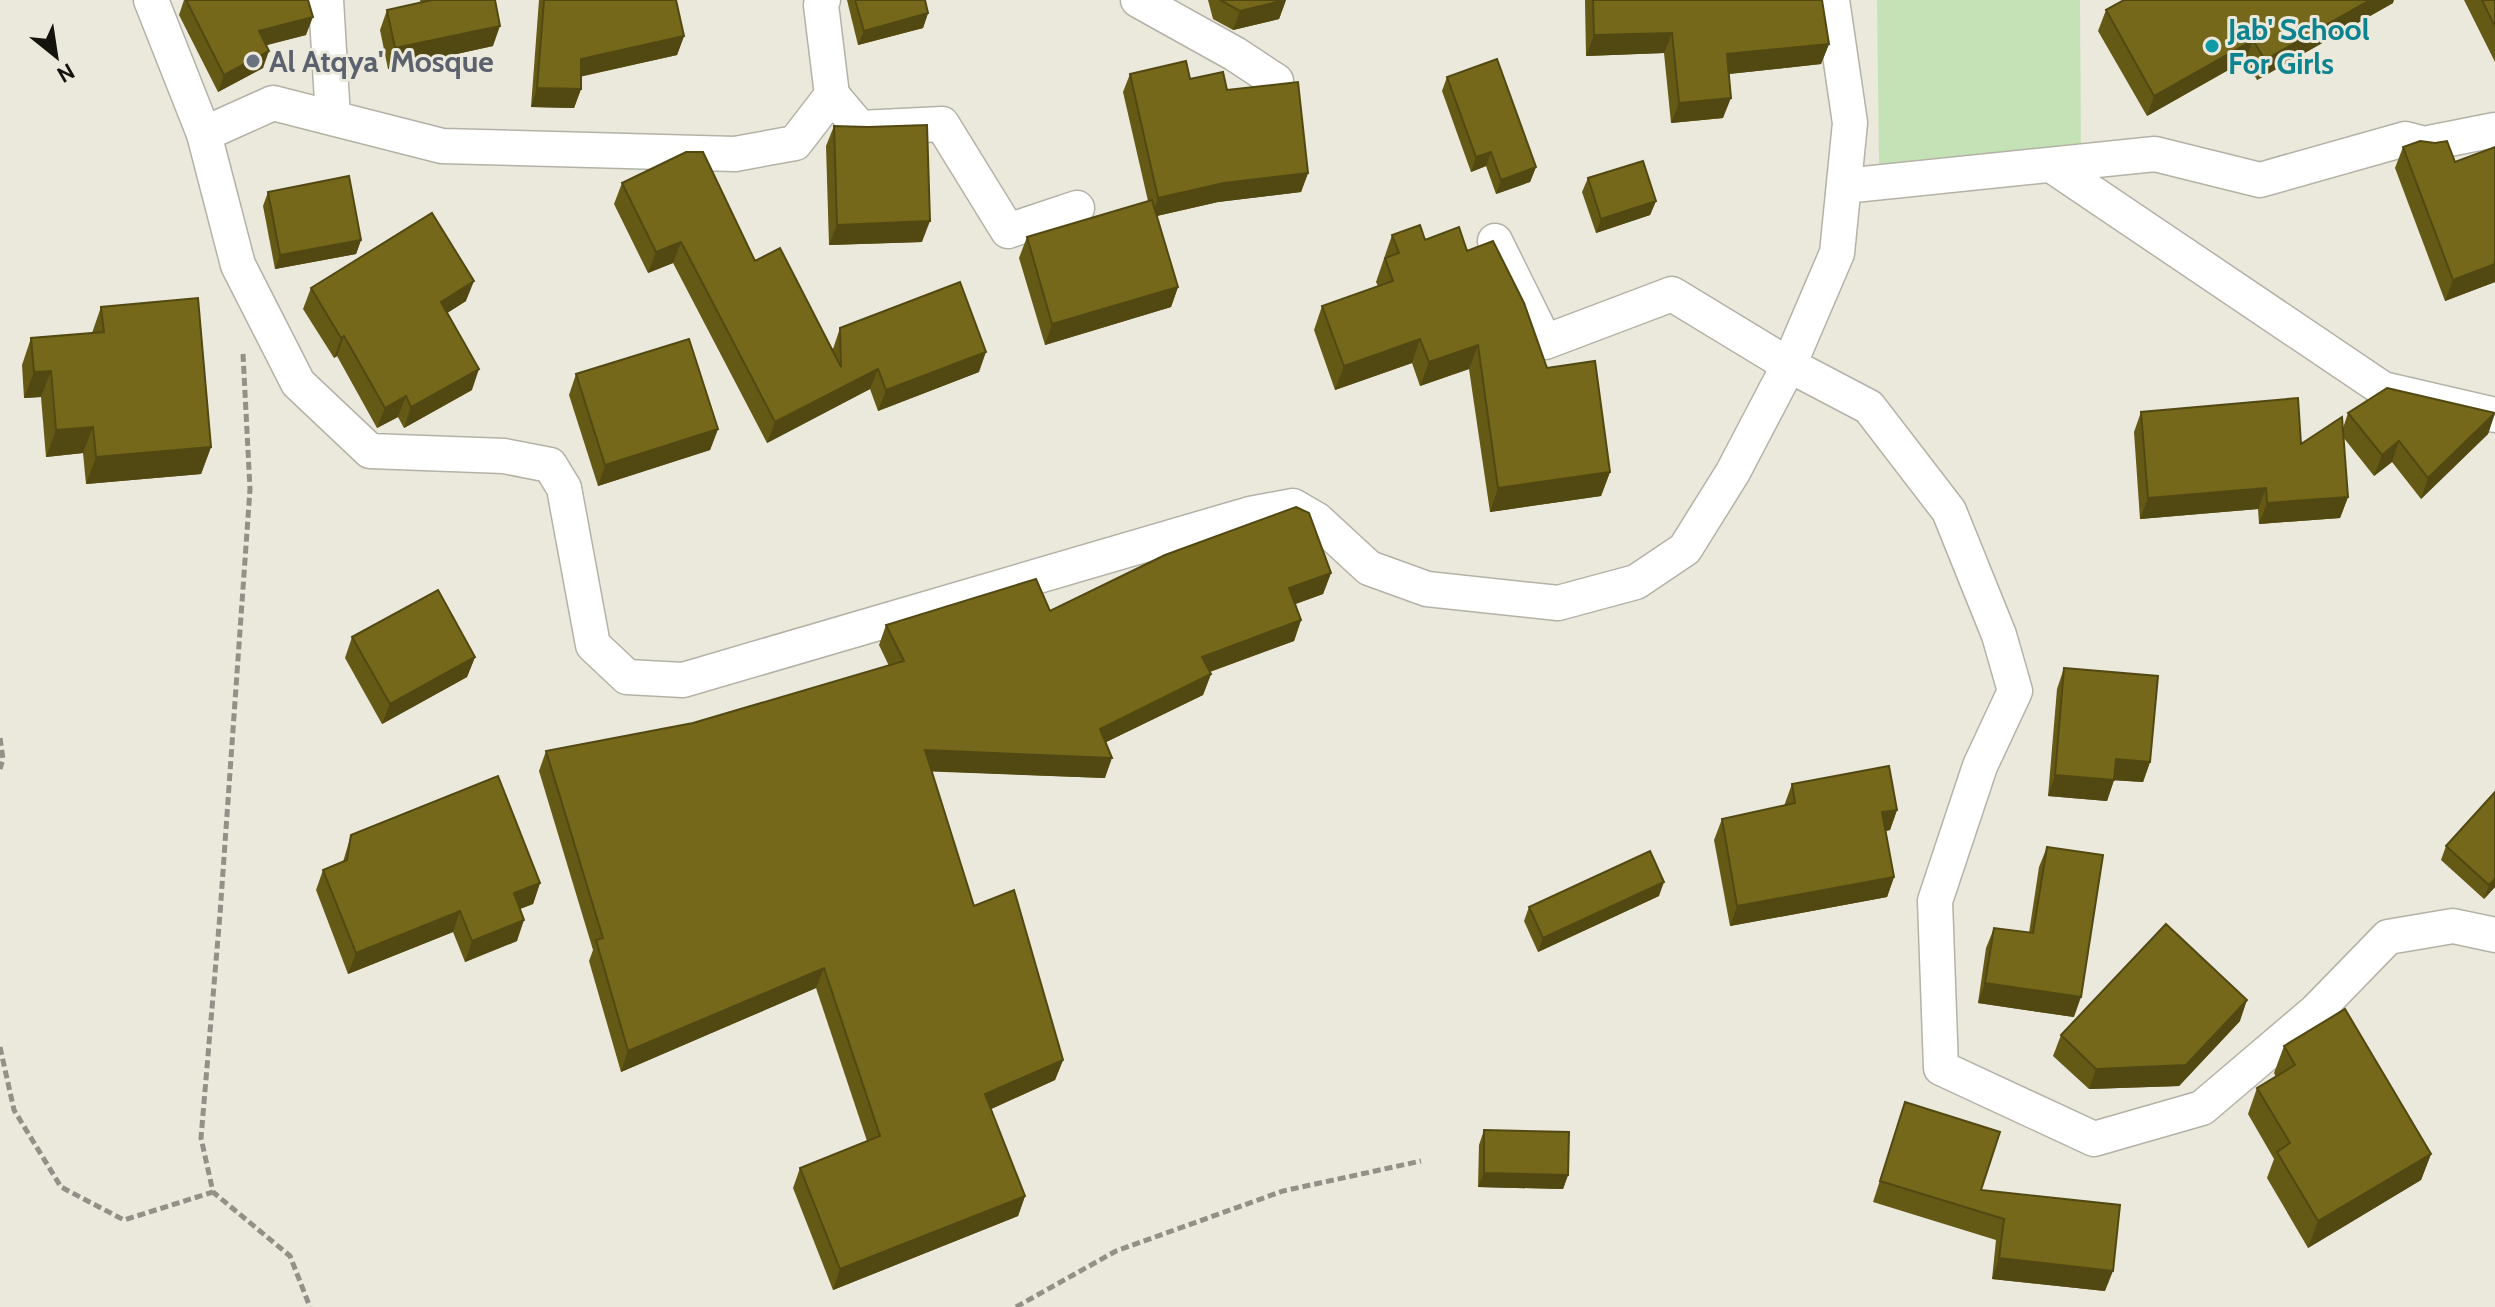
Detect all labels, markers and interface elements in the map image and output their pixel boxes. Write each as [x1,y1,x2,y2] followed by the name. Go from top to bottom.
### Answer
[2227,11,2370,82] place label: Jab' School For Girls
[16,16,96,96] north arrow
[2203,37,2221,55] marker: Jab' School For Girls
[269,43,494,80] place label: Al Atqya' Mosque
[244,52,262,70] marker: Al Atqya' Mosque
[52,57,79,88] text: N

